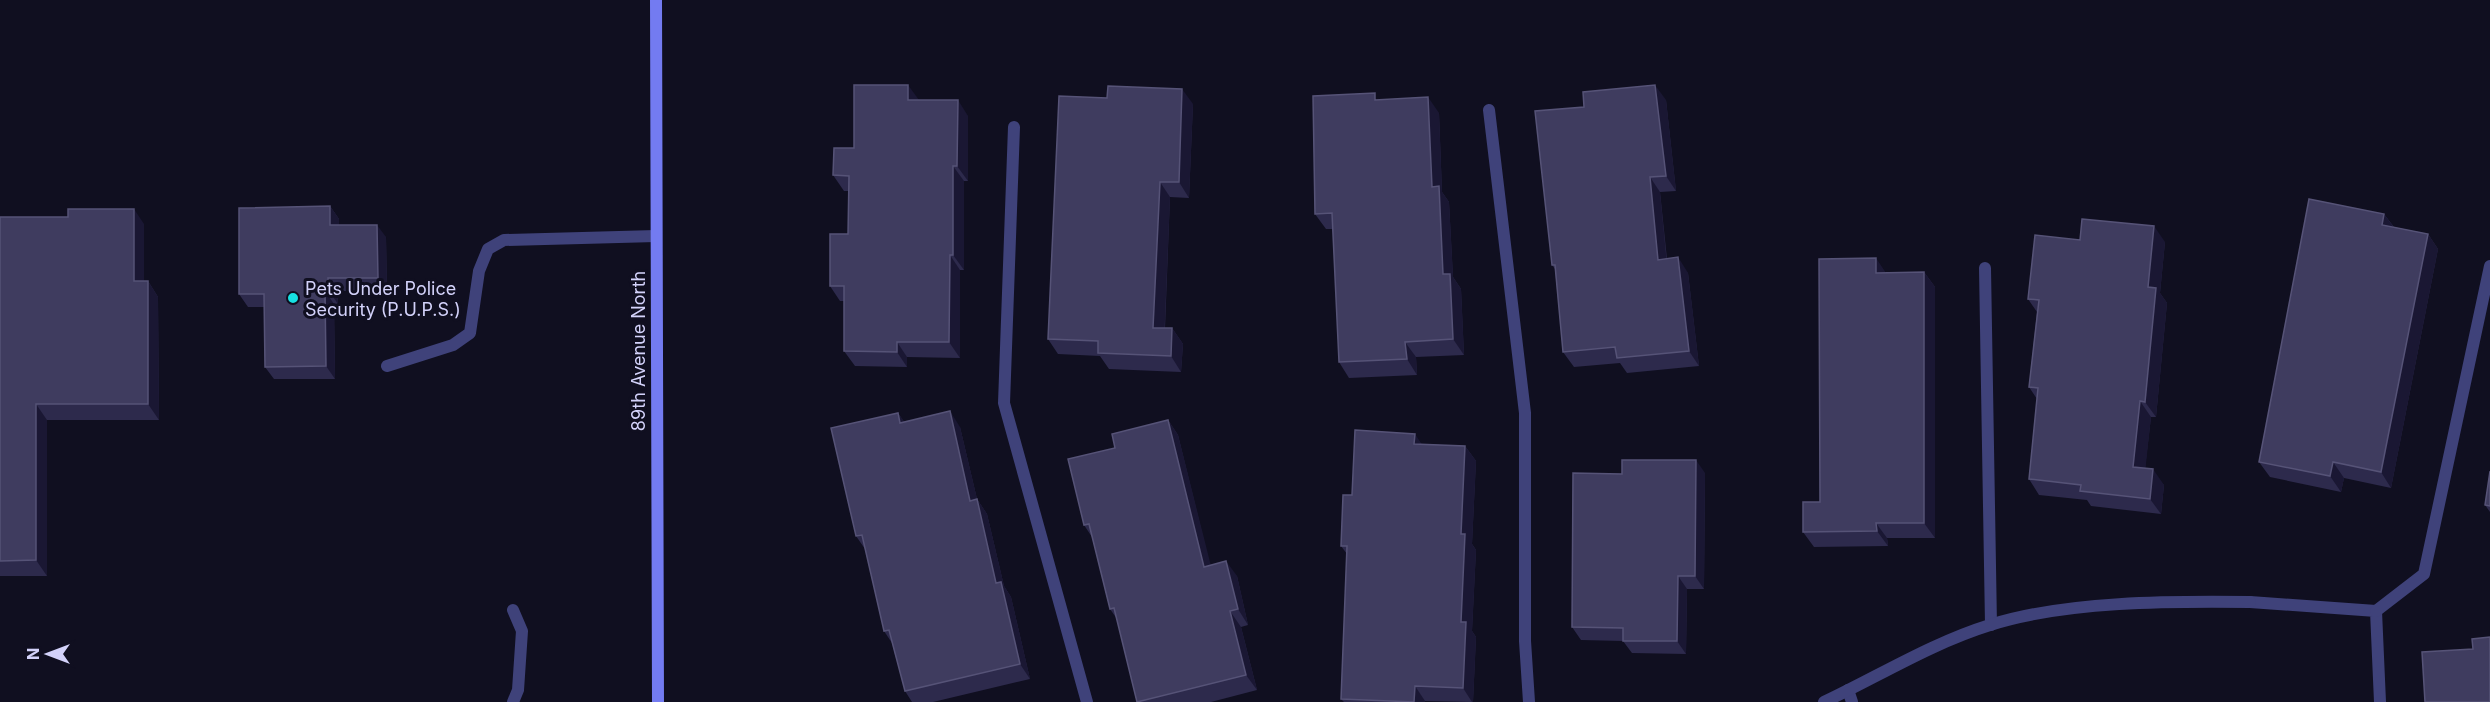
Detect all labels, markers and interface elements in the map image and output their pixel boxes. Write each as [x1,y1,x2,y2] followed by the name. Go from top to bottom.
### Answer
[628,271,649,431] street label: 89th Avenue North
[305,278,461,320] place label: Pets Under Police Security (P.U.P.S.)
[286,291,300,305] marker: Pets Under Police Security (P.U.P.S.)
[18,624,78,684] north arrow
[23,648,43,660] text: N

